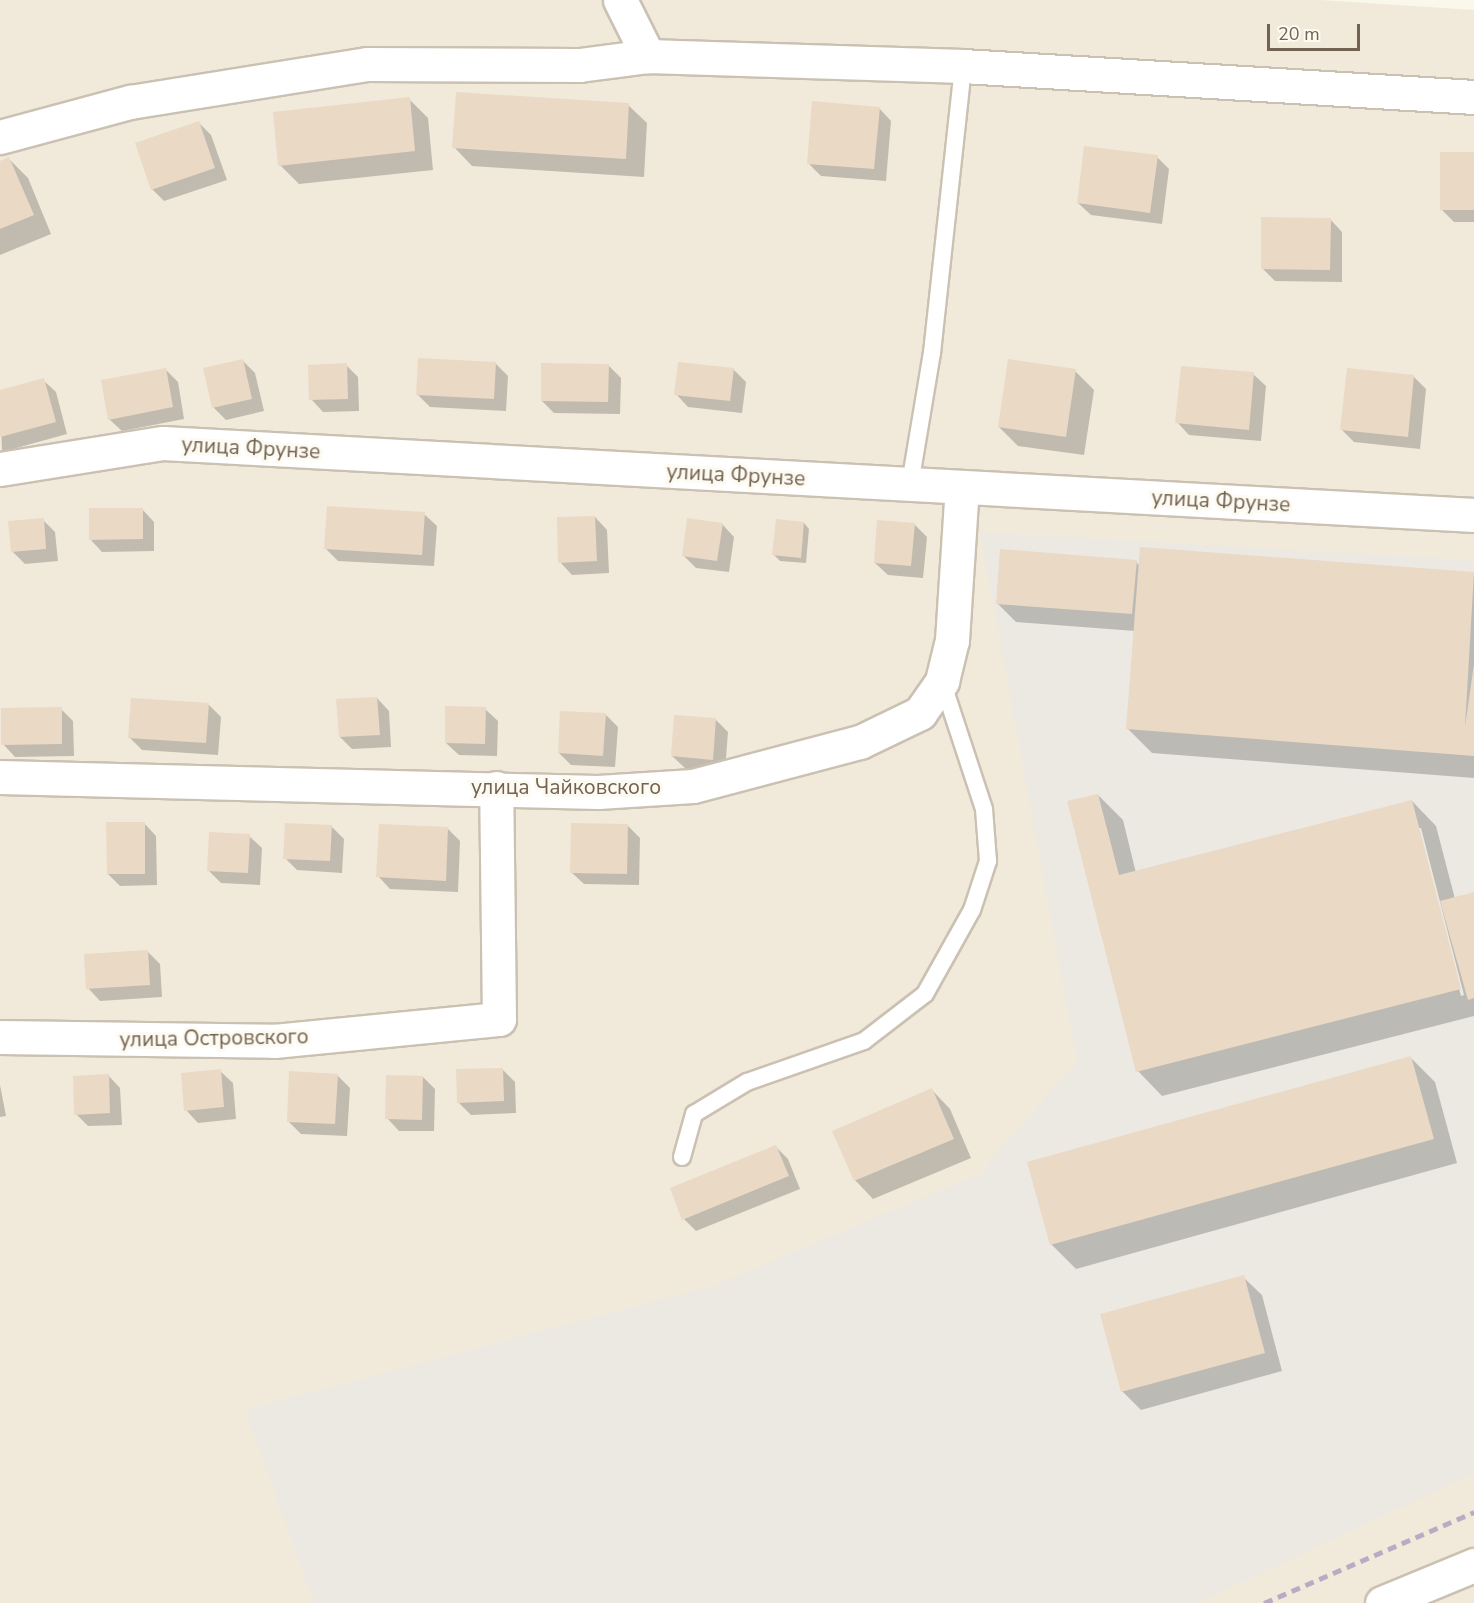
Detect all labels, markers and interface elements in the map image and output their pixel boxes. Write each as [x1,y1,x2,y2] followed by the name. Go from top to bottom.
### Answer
[1270,12,1363,50] scale bar
[1278,22,1320,46] text: 20 m
[181,432,321,464] street label: улица Фрунзе
[666,459,806,491] street label: улица Фрунзе
[1151,485,1291,517] street label: улица Фрунзе
[471,774,661,800] street label: улица Чайковского
[119,1024,309,1052] street label: улица Островского

